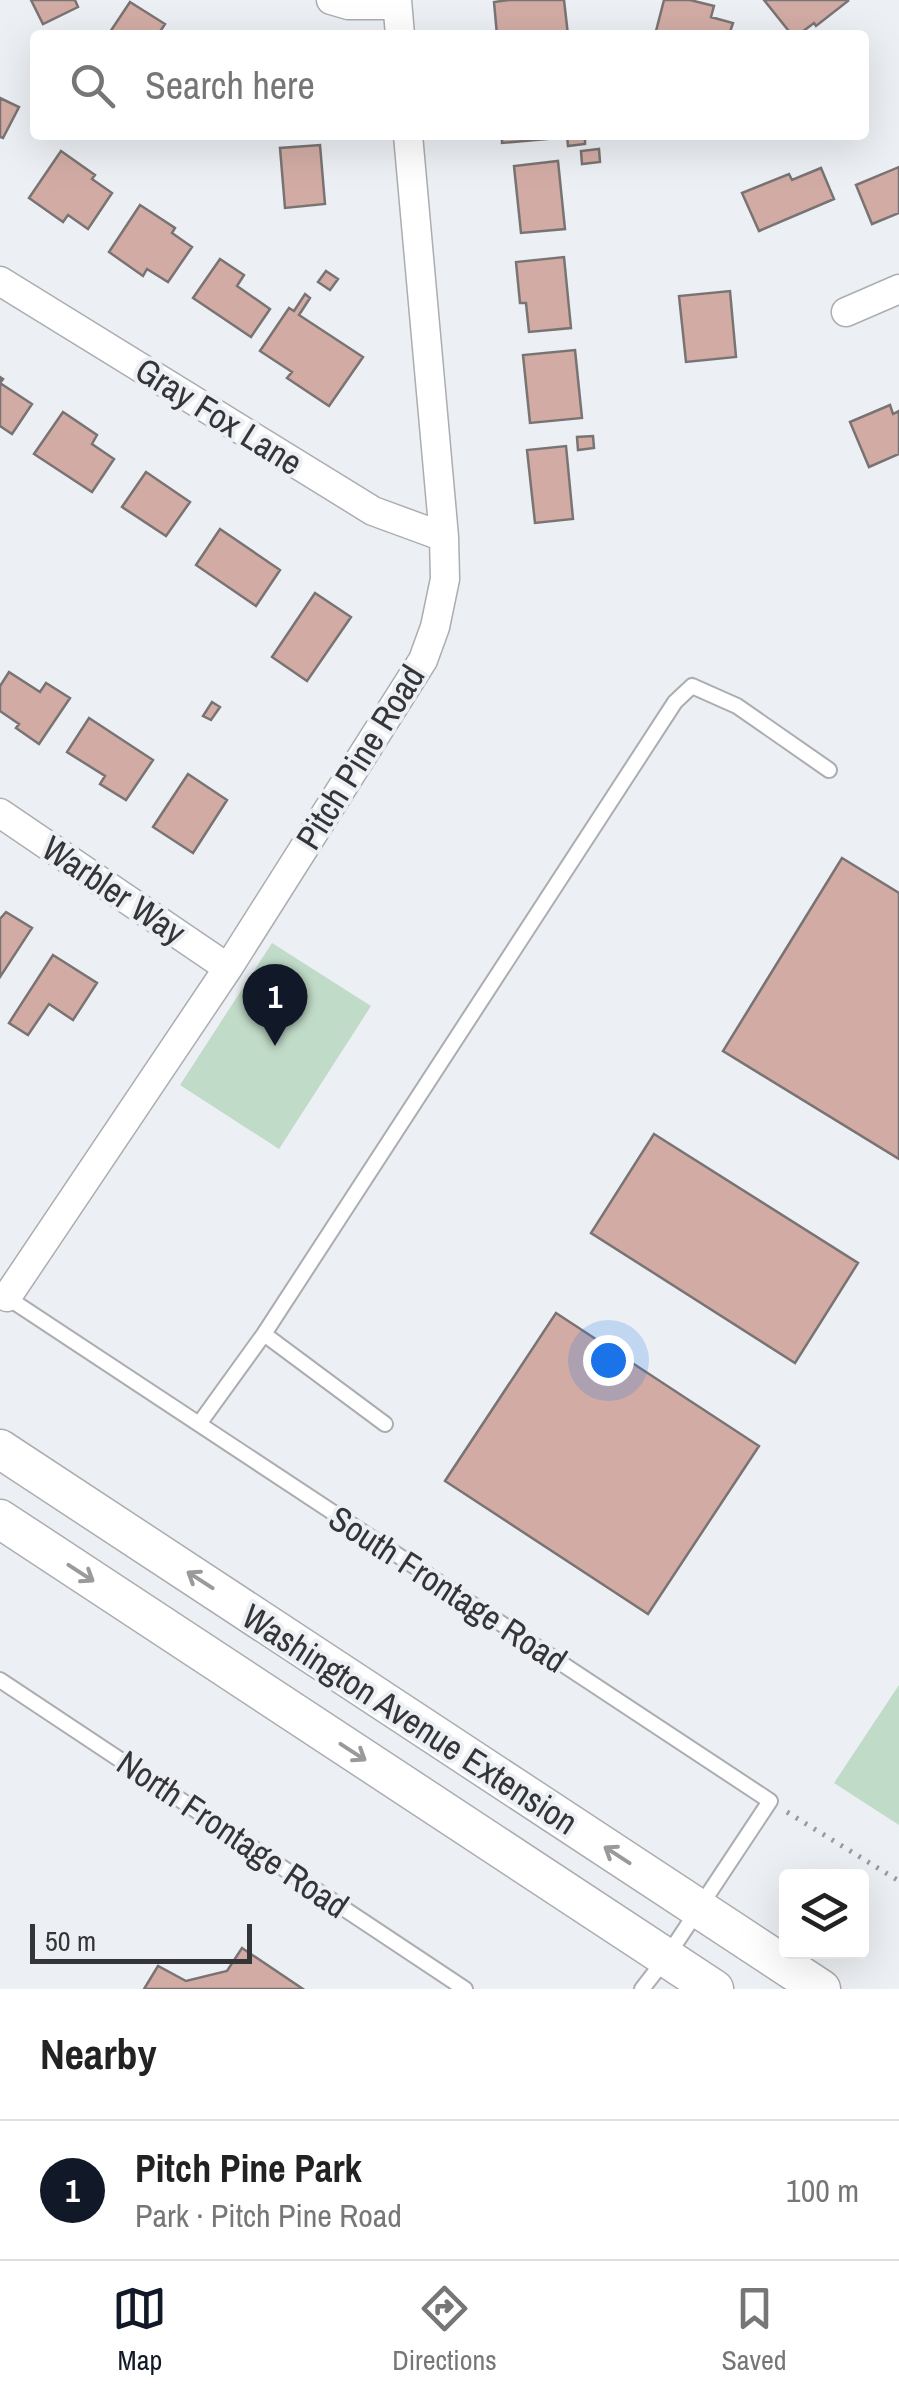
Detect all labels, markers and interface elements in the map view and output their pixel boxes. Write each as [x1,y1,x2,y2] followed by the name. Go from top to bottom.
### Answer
[30,30,869,140] search box
[65,58,120,113] icon: search
[145,60,315,111] text: Search here
[127,346,311,486] street label: Gray Fox Lane
[285,656,435,858] street label: Pitch Pine Road
[33,825,196,956] street label: Warbler Way
[242,964,308,1046] pin: 1
[583,1335,634,1386] your location
[320,1495,576,1683] street label: South Frontage Road
[67,1562,95,1583] one-way arrow
[186,1570,214,1591] one-way arrow
[233,1593,587,1845] street label: Washington Avenue Extension
[108,1739,358,1929] street label: North Frontage Road
[338,1741,367,1762] one-way arrow
[604,1845,632,1866] one-way arrow
[779,1869,869,1959] map controls
[779,1869,869,1959] button: layers
[30,1919,252,1964] scale bar
[45,1922,96,1960] text: 50 m
[40,2026,157,2082] text: Nearby
[135,2143,362,2194] text: Pitch Pine Park
[65,2169,80,2212] text: 1
[786,2169,859,2212] text: 100 m
[135,2194,402,2237] text: Park · Pitch Pine Road
[112,2281,167,2379] tab: Map
[392,2281,497,2379] tab: Directions
[722,2281,787,2379] tab: Saved

